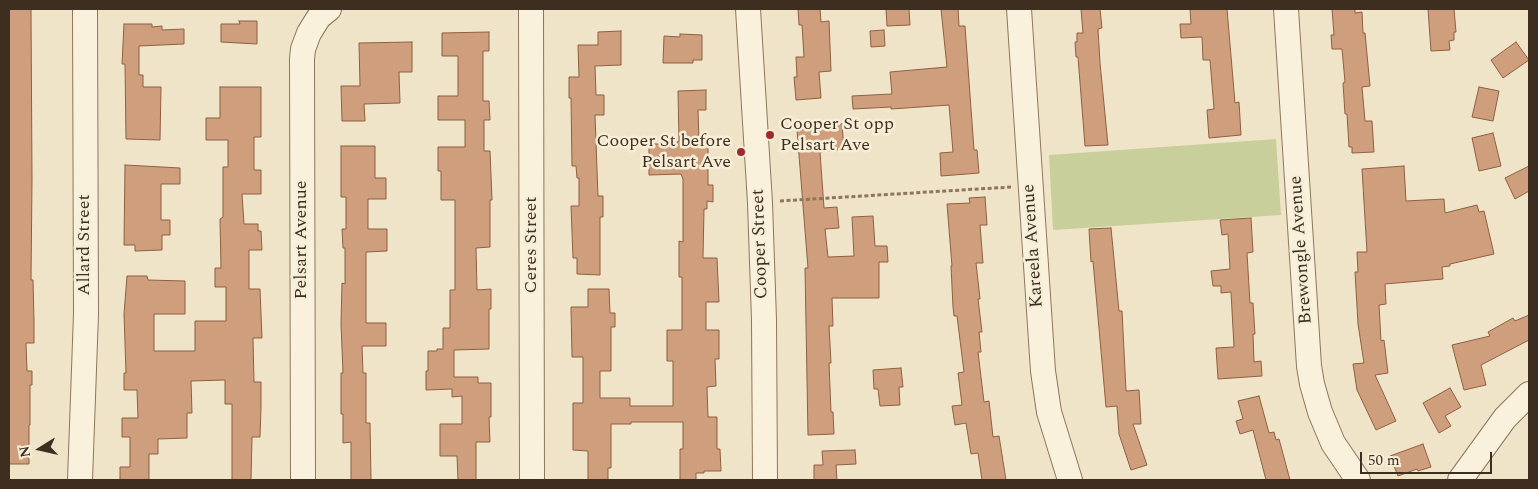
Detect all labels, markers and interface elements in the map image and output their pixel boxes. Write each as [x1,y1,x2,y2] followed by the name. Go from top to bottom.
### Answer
[780,114,894,156] place label: Cooper St opp Pelsart Ave
[764,129,776,141] marker: Cooper St opp Pelsart Ave
[597,131,731,173] place label: Cooper St before Pelsart Ave
[735,146,747,158] marker: Cooper St before Pelsart Ave
[1286,175,1318,325] street label: Brewongle Avenue
[291,180,313,300] street label: Pelsart Avenue
[1019,183,1049,309] street label: Kareela Avenue
[748,188,774,300] street label: Cooper Street
[74,194,96,296] street label: Allard Street
[521,196,543,294] street label: Ceres Street
[15,424,65,474] north arrow
[1363,442,1496,474] scale bar
[13,444,36,459] text: N
[1368,449,1400,472] text: 50 m

